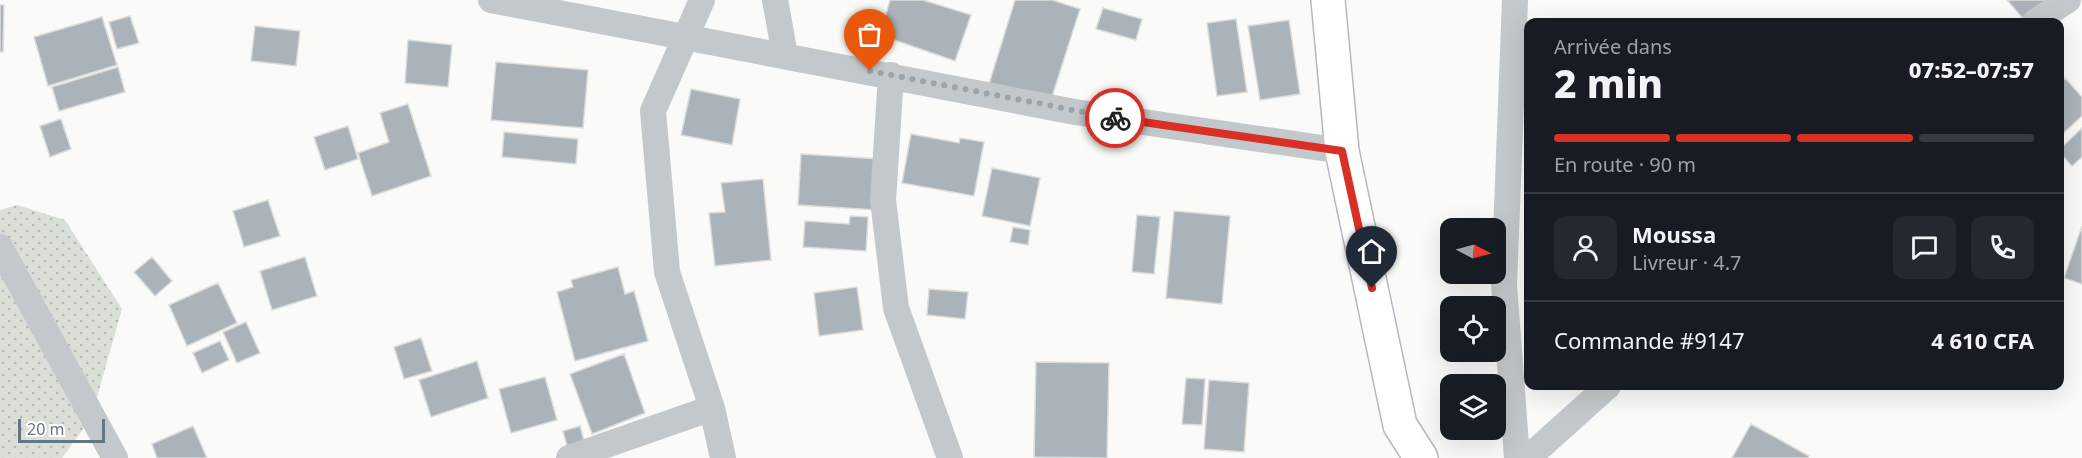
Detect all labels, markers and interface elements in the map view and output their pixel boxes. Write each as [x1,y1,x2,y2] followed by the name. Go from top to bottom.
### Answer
[844,9,895,71] pin
[853,18,886,51] icon: bag
[1554,33,1672,60] text: Arrivée dans
[1909,54,2034,84] text: 07:52–07:57
[1554,56,1663,109] text: 2 min
[1085,88,1145,148] courier
[1099,102,1132,135] icon: bike
[1554,151,1696,178] text: En route · 90 m
[1554,216,1617,279] button: person
[1893,216,1956,279] button: chat
[1971,216,2034,279] button: phone
[1440,218,1506,284] north arrow
[1440,218,1506,440] map controls
[1632,219,1716,249] text: Moussa
[1346,226,1397,288] pin
[1355,235,1388,268] icon: home
[1632,249,1742,276] text: Livreur · 4.7
[1440,296,1506,362] button: locate
[1554,325,1745,355] text: Commande #9147
[1931,325,2034,355] text: 4 610 CFA
[1440,374,1506,440] button: layers
[18,416,105,444] scale bar
[27,418,64,440] text: 20 m

